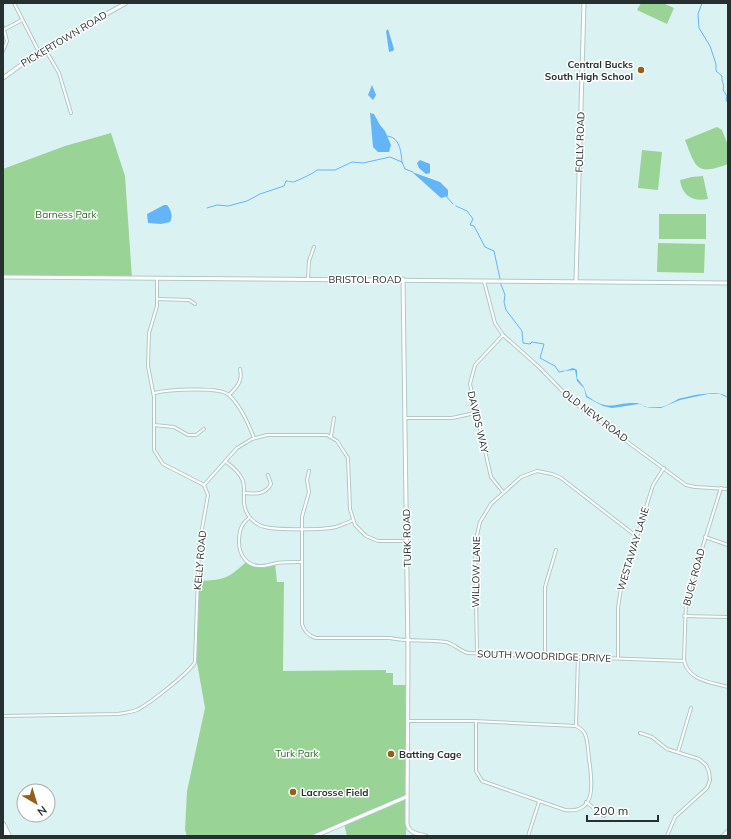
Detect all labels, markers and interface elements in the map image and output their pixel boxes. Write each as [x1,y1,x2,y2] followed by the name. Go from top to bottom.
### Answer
[18,8,110,70] street label: PICKERTOWN ROAD
[545,58,633,83] place label: Central Bucks South High School
[636,65,646,75] marker: Central Bucks South High School
[572,111,588,173] street label: FOLLY ROAD
[35,208,98,221] park label: Barness Park
[328,273,402,286] street label: BRISTOL ROAD
[559,387,631,445] street label: OLD NEW ROAD
[465,390,492,455] street label: DAVIDS WAY
[614,505,652,592] street label: WESTAWAY LANE
[400,509,414,567] street label: TURK ROAD
[191,530,209,590] street label: KELLY ROAD
[469,536,483,608] street label: WILLOW LANE
[680,547,708,607] street label: BUCK ROAD
[477,647,611,665] street label: SOUTH WOODRIDGE DRIVE
[275,747,320,760] park label: Turk Park
[399,748,462,761] place label: Batting Cage
[386,749,396,759] marker: Batting Cage
[16,783,56,823] north arrow
[301,786,368,799] place label: Lacrosse Field
[288,787,298,797] marker: Lacrosse Field
[587,797,658,823] scale bar
[35,803,50,819] text: N
[593,803,628,818] text: 200 m

